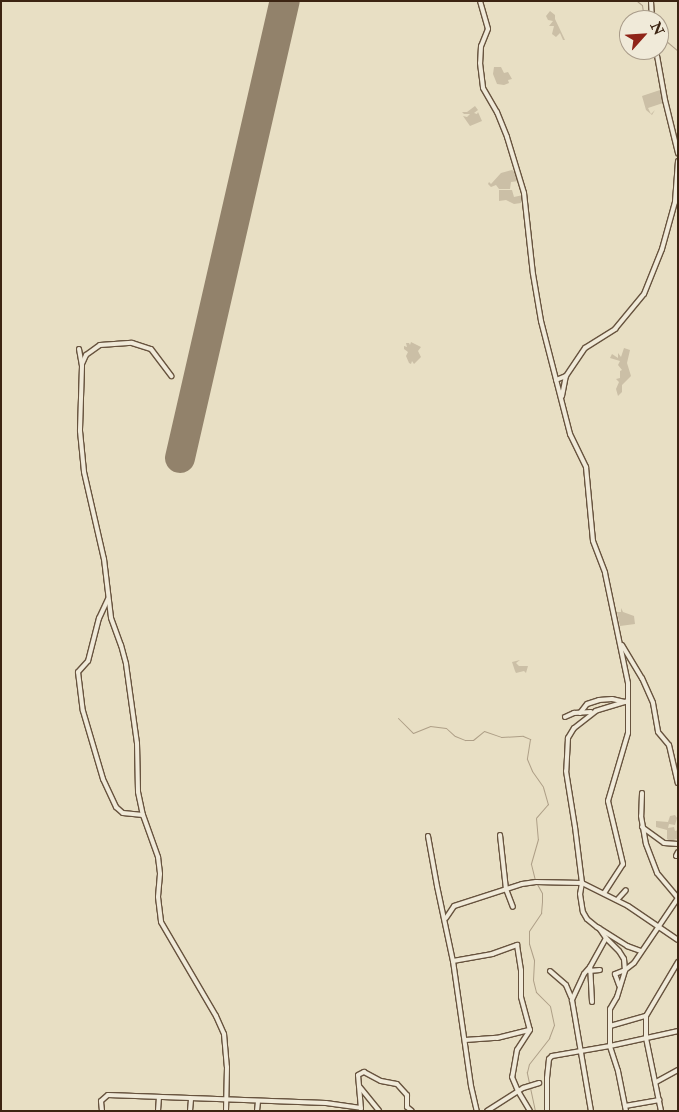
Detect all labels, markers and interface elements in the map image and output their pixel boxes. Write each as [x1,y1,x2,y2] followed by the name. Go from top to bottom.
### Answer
[619,10,669,60] north arrow
[647,19,667,38] text: N

